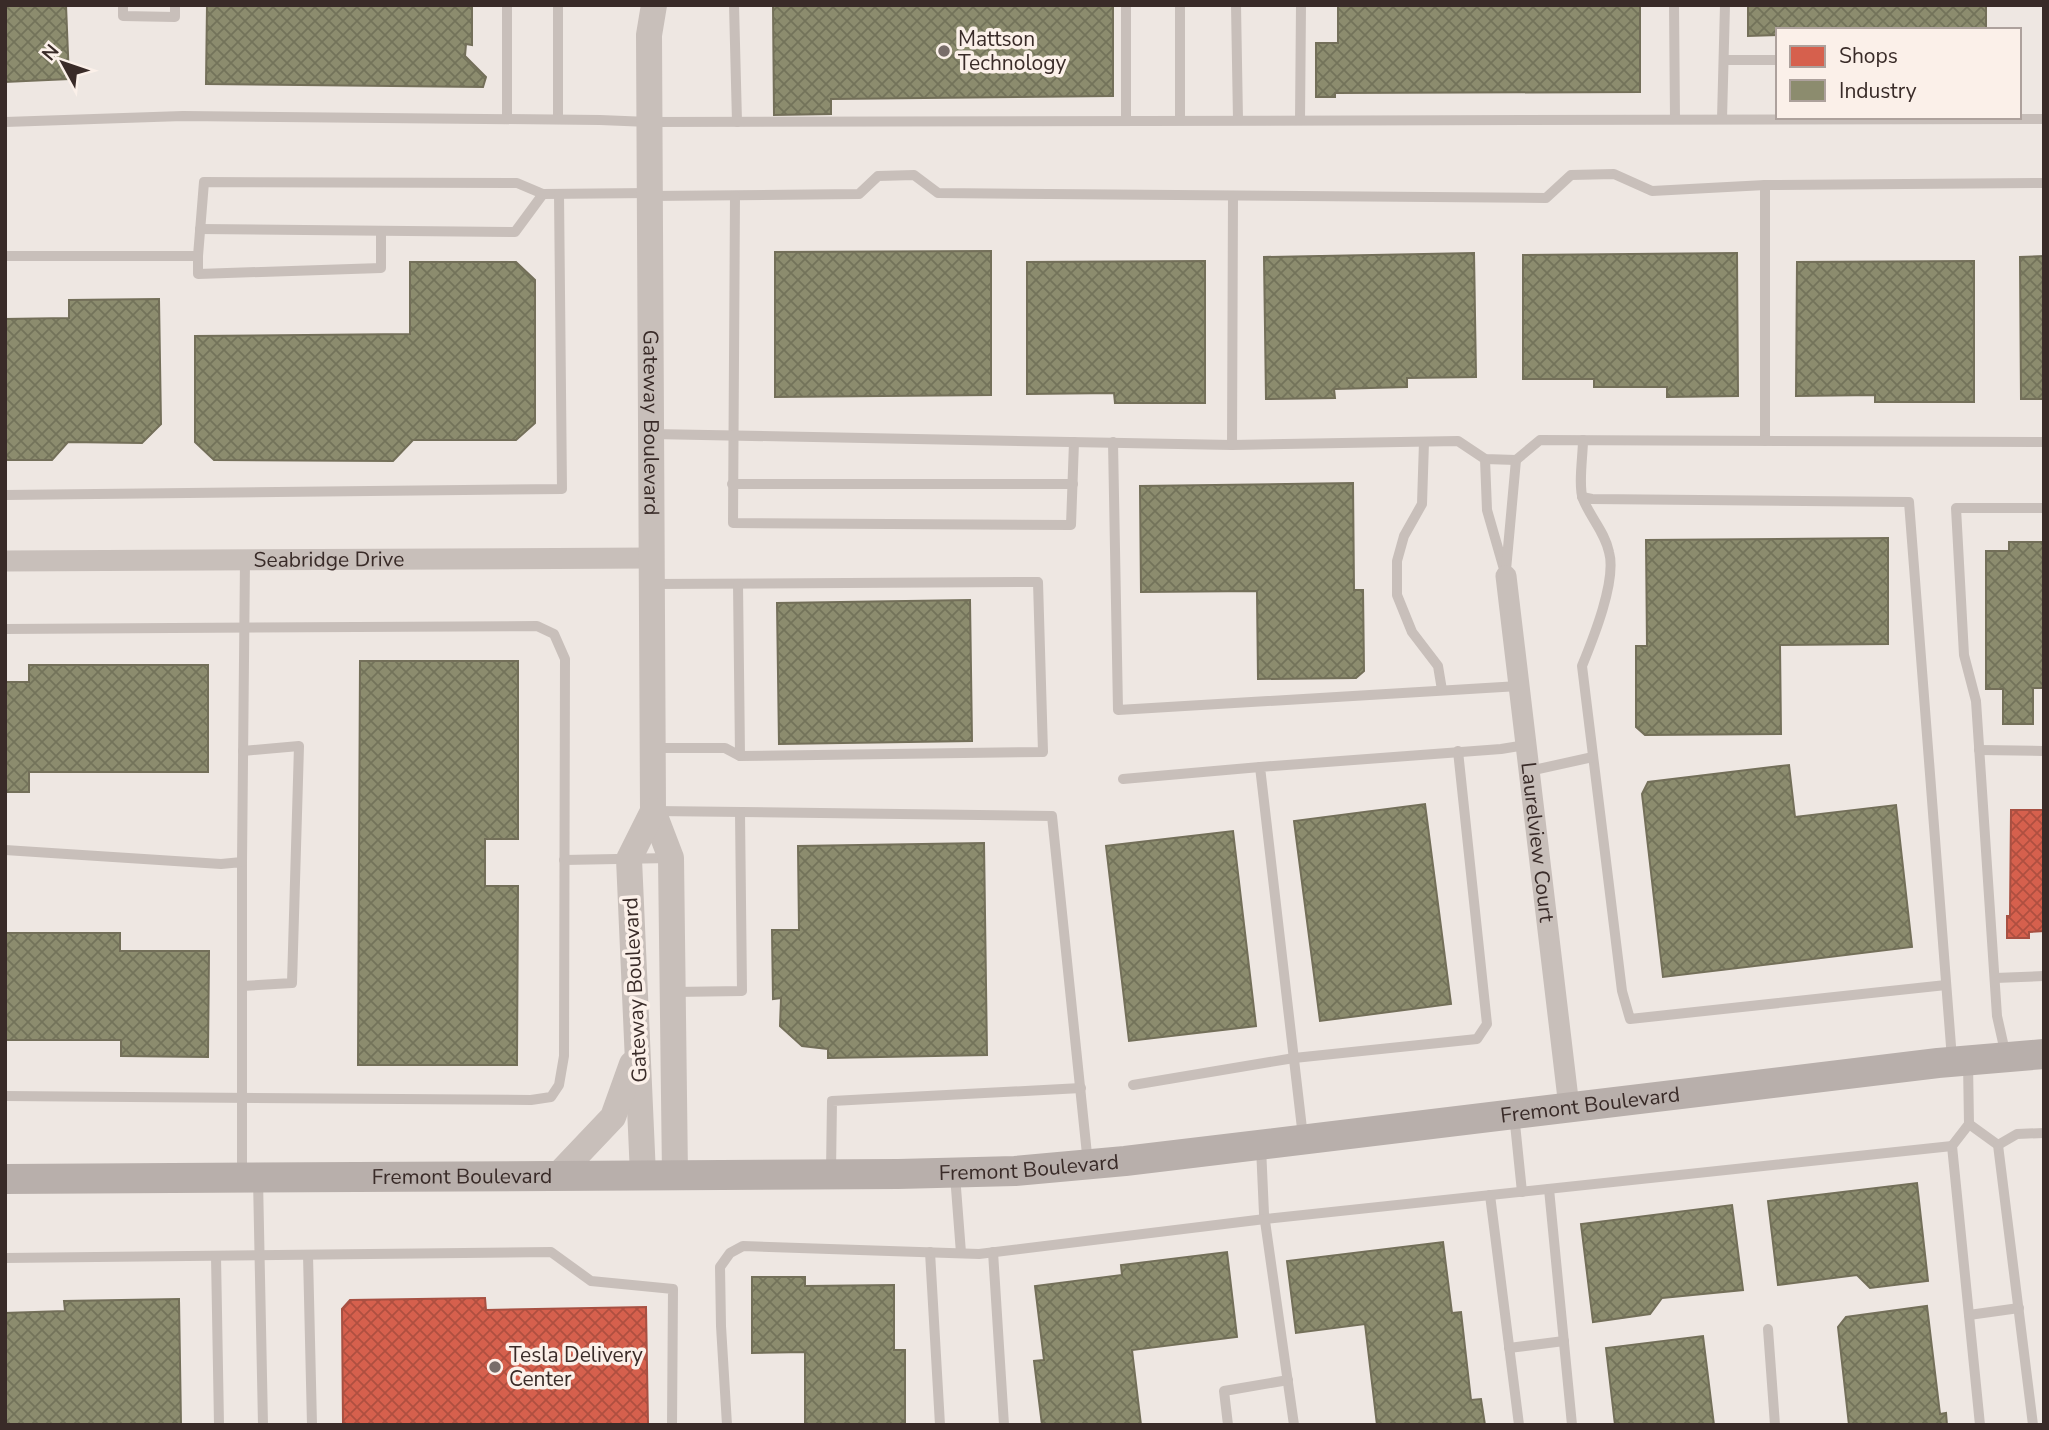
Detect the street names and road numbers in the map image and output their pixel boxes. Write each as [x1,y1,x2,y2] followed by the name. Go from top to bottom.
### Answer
[637,330,665,515] street label: Gateway Boulevard
[253,545,405,574] street label: Seabridge Drive
[1514,761,1561,924] street label: Laurelview Court
[616,897,654,1083] street label: Gateway Boulevard
[1499,1080,1681,1130] street label: Fremont Boulevard
[938,1148,1120,1187] street label: Fremont Boulevard
[372,1162,552,1191] street label: Fremont Boulevard

